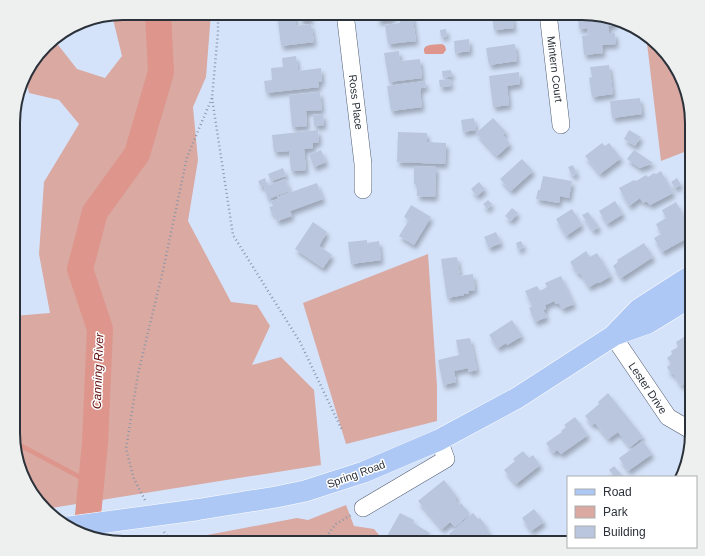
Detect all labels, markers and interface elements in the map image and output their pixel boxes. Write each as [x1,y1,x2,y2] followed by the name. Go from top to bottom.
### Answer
[545,35,565,103] street label: Mintern Court
[347,74,365,130] street label: Ross Place
[90,332,106,409] water label: Canning River
[626,360,670,416] street label: Lester Drive
[325,458,387,490] street label: Spring Road
[567,476,697,548] legend
[603,485,632,499] text: Road
[603,505,629,519] text: Park
[603,525,646,539] text: Building

